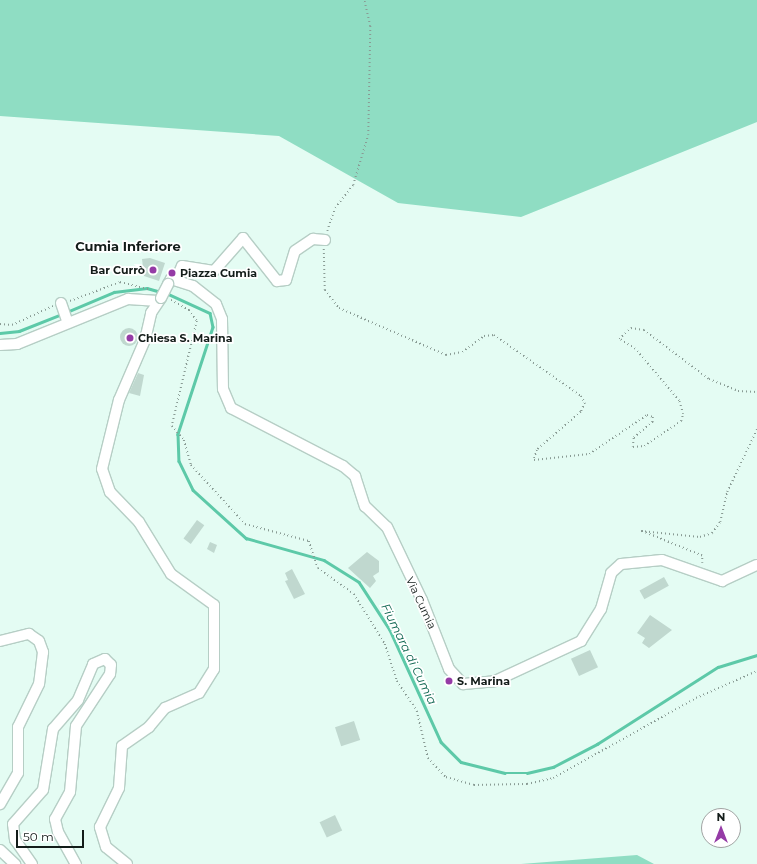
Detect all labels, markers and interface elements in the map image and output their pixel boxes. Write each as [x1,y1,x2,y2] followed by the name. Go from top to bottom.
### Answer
[75,238,181,254] district label: Cumia Inferiore
[90,263,145,277] place label: Bar Currò
[148,265,158,275] marker: Bar Currò
[180,266,257,280] place label: Piazza Cumia
[167,268,177,278] marker: Piazza Cumia
[138,331,232,345] place label: Chiesa S. Marina
[125,333,135,343] marker: Chiesa S. Marina
[403,575,439,631] street label: Via Cumia
[378,601,440,707] water label: Fiumara di Cumia
[457,674,510,688] place label: S. Marina
[444,676,454,686] marker: S. Marina
[701,808,741,848] north arrow
[717,810,725,824] text: N
[18,822,86,848] scale bar
[23,829,54,844] text: 50 m

